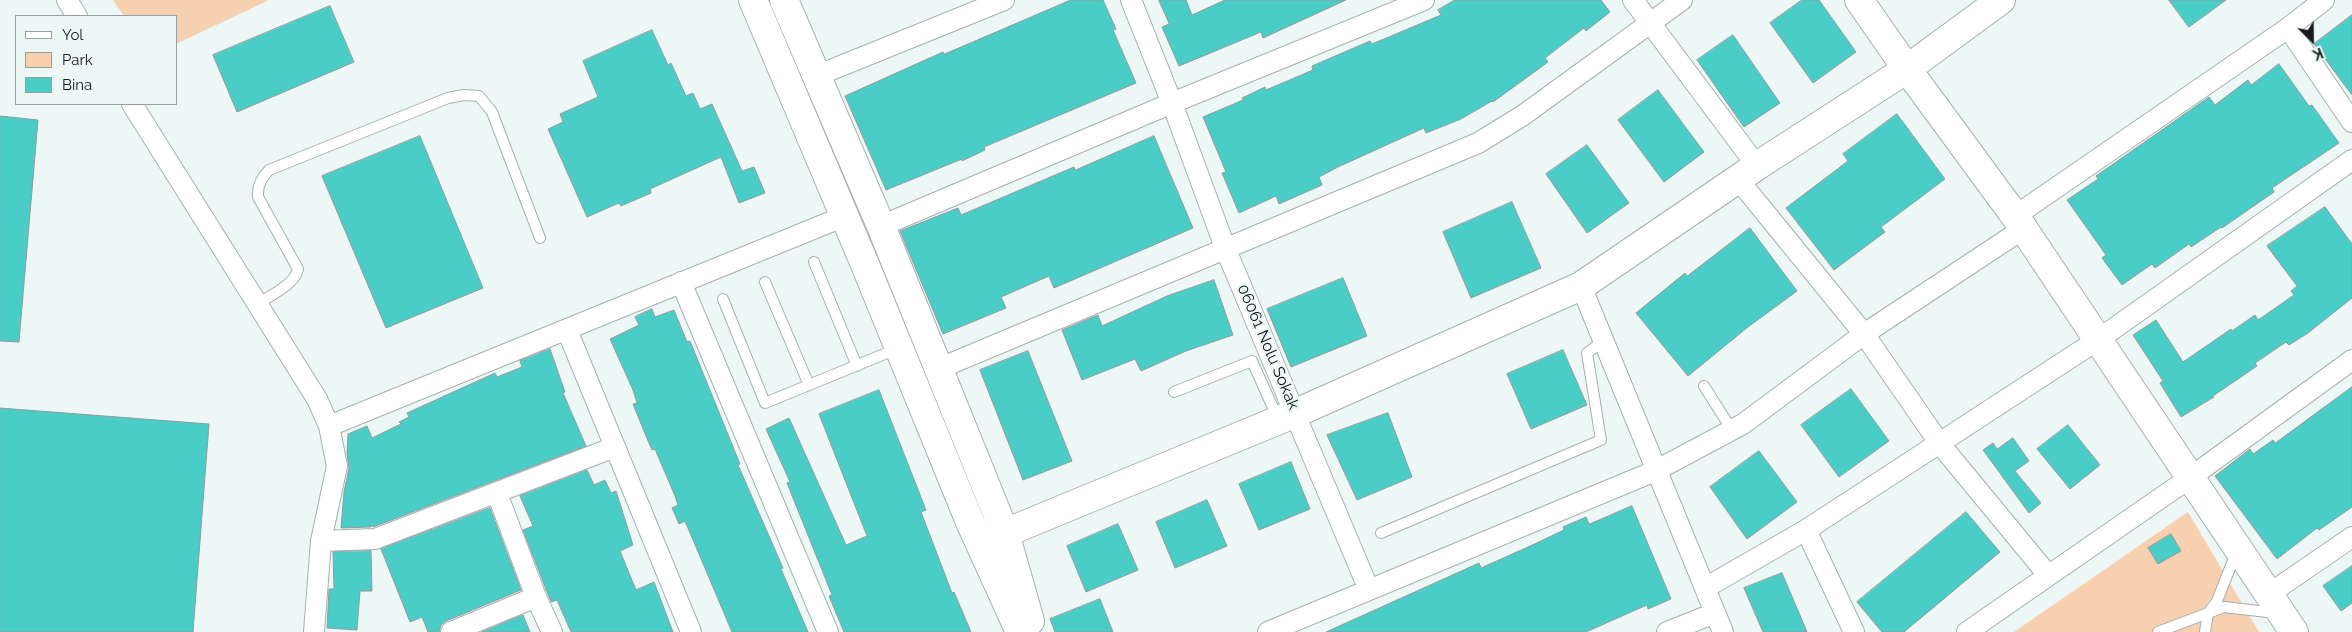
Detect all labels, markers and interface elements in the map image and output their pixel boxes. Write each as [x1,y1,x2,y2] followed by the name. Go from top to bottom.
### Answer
[15,15,178,105] legend
[2287,15,2337,65] north arrow
[62,26,83,44] text: Yol
[2310,45,2325,63] text: K
[62,51,93,69] text: Park
[62,76,92,94] text: Bina
[1233,281,1303,413] street label: 06061 Nolu Sokak

